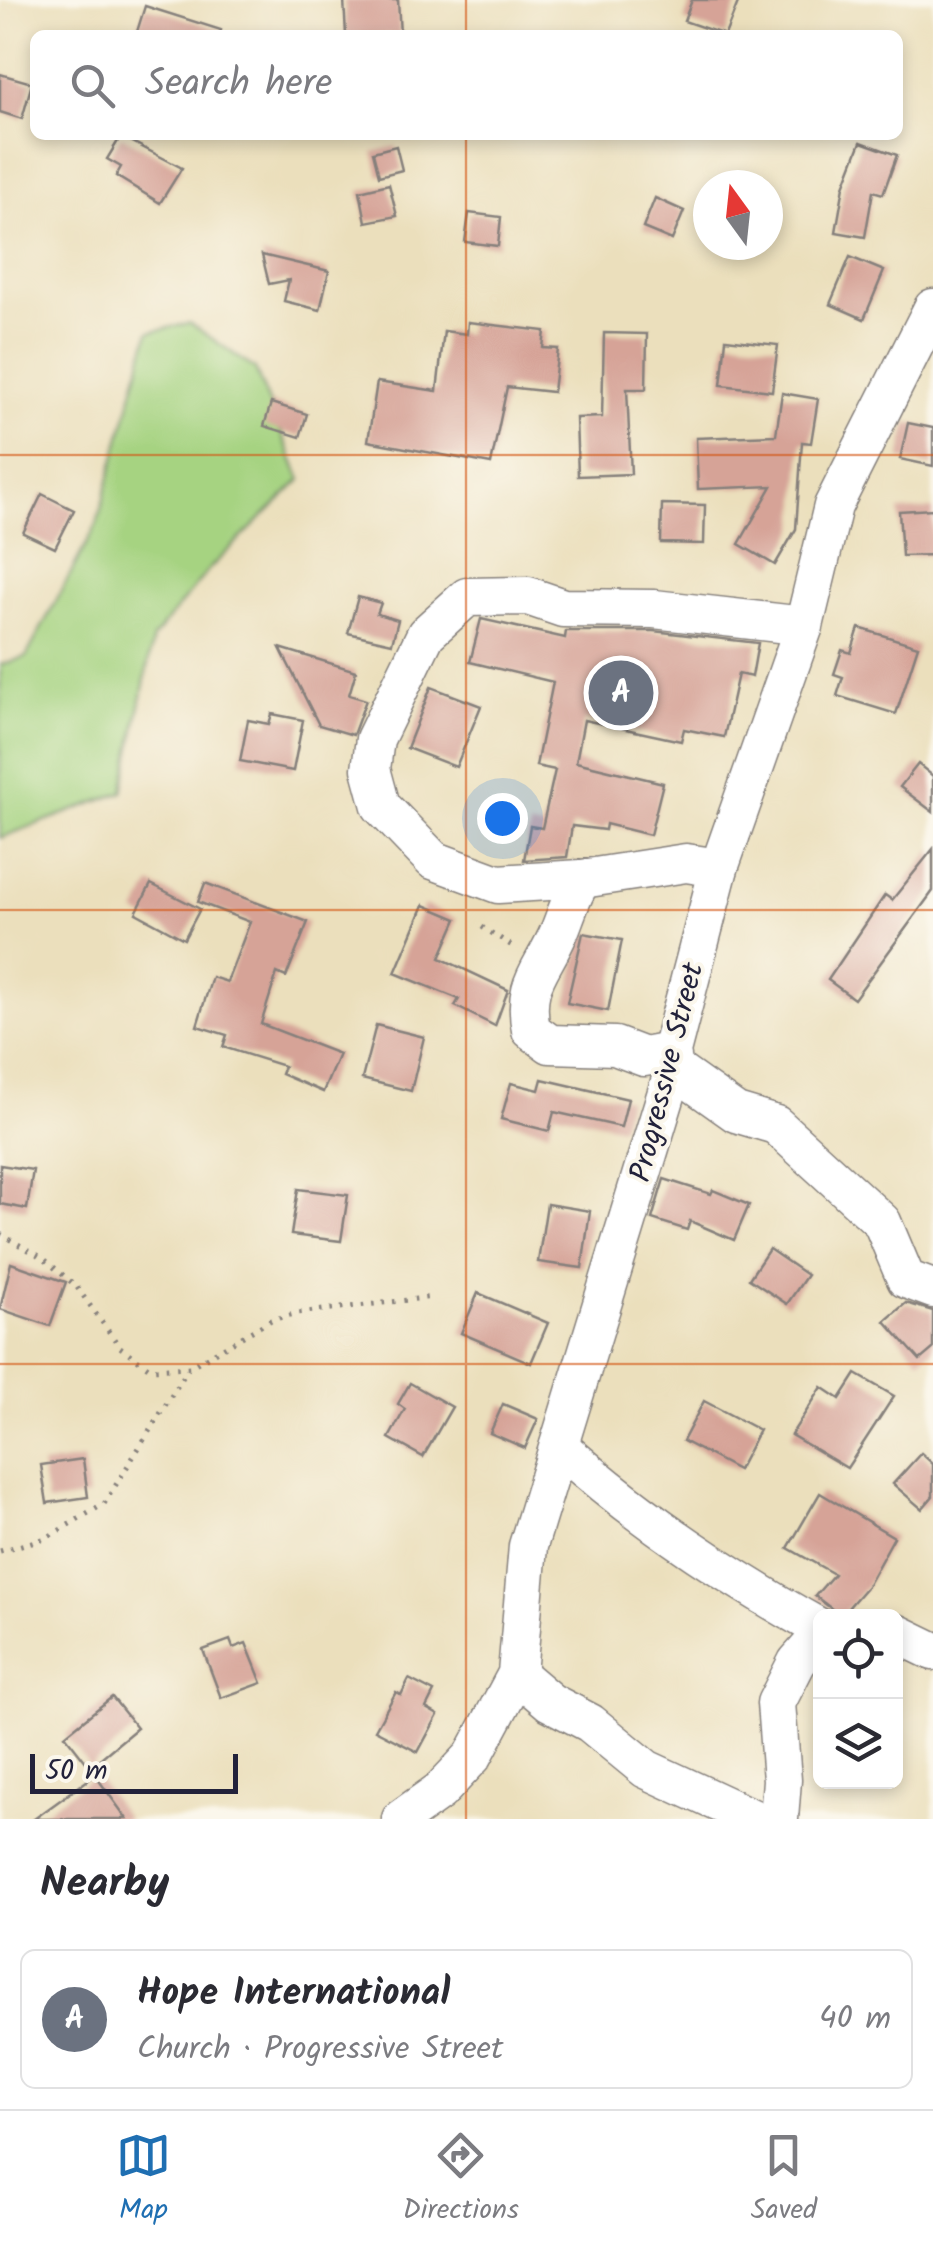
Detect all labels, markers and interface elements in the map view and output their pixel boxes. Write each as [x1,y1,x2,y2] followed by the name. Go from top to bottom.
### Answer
[30,30,903,140] search box
[145,55,332,115] text: Search here
[65,58,120,113] icon: search
[693,170,783,260] north arrow
[588,656,654,730] pin: A
[477,793,528,844] your location
[618,957,718,1187] street label: Progressive Street
[813,1609,903,1789] map controls
[813,1609,903,1699] button: locate
[813,1699,903,1789] button: layers
[30,1749,238,1794] scale bar
[45,1749,108,1794] text: 50 m
[40,1851,169,1918] text: Nearby
[137,1964,450,2024] text: Hope International
[64,1994,85,2045] text: A
[819,1994,891,2045] text: 40 m
[137,2024,503,2075] text: Church · Progressive Street
[116,2128,171,2233] tab: Map
[403,2128,519,2233] tab: Directions
[751,2128,817,2233] tab: Saved

